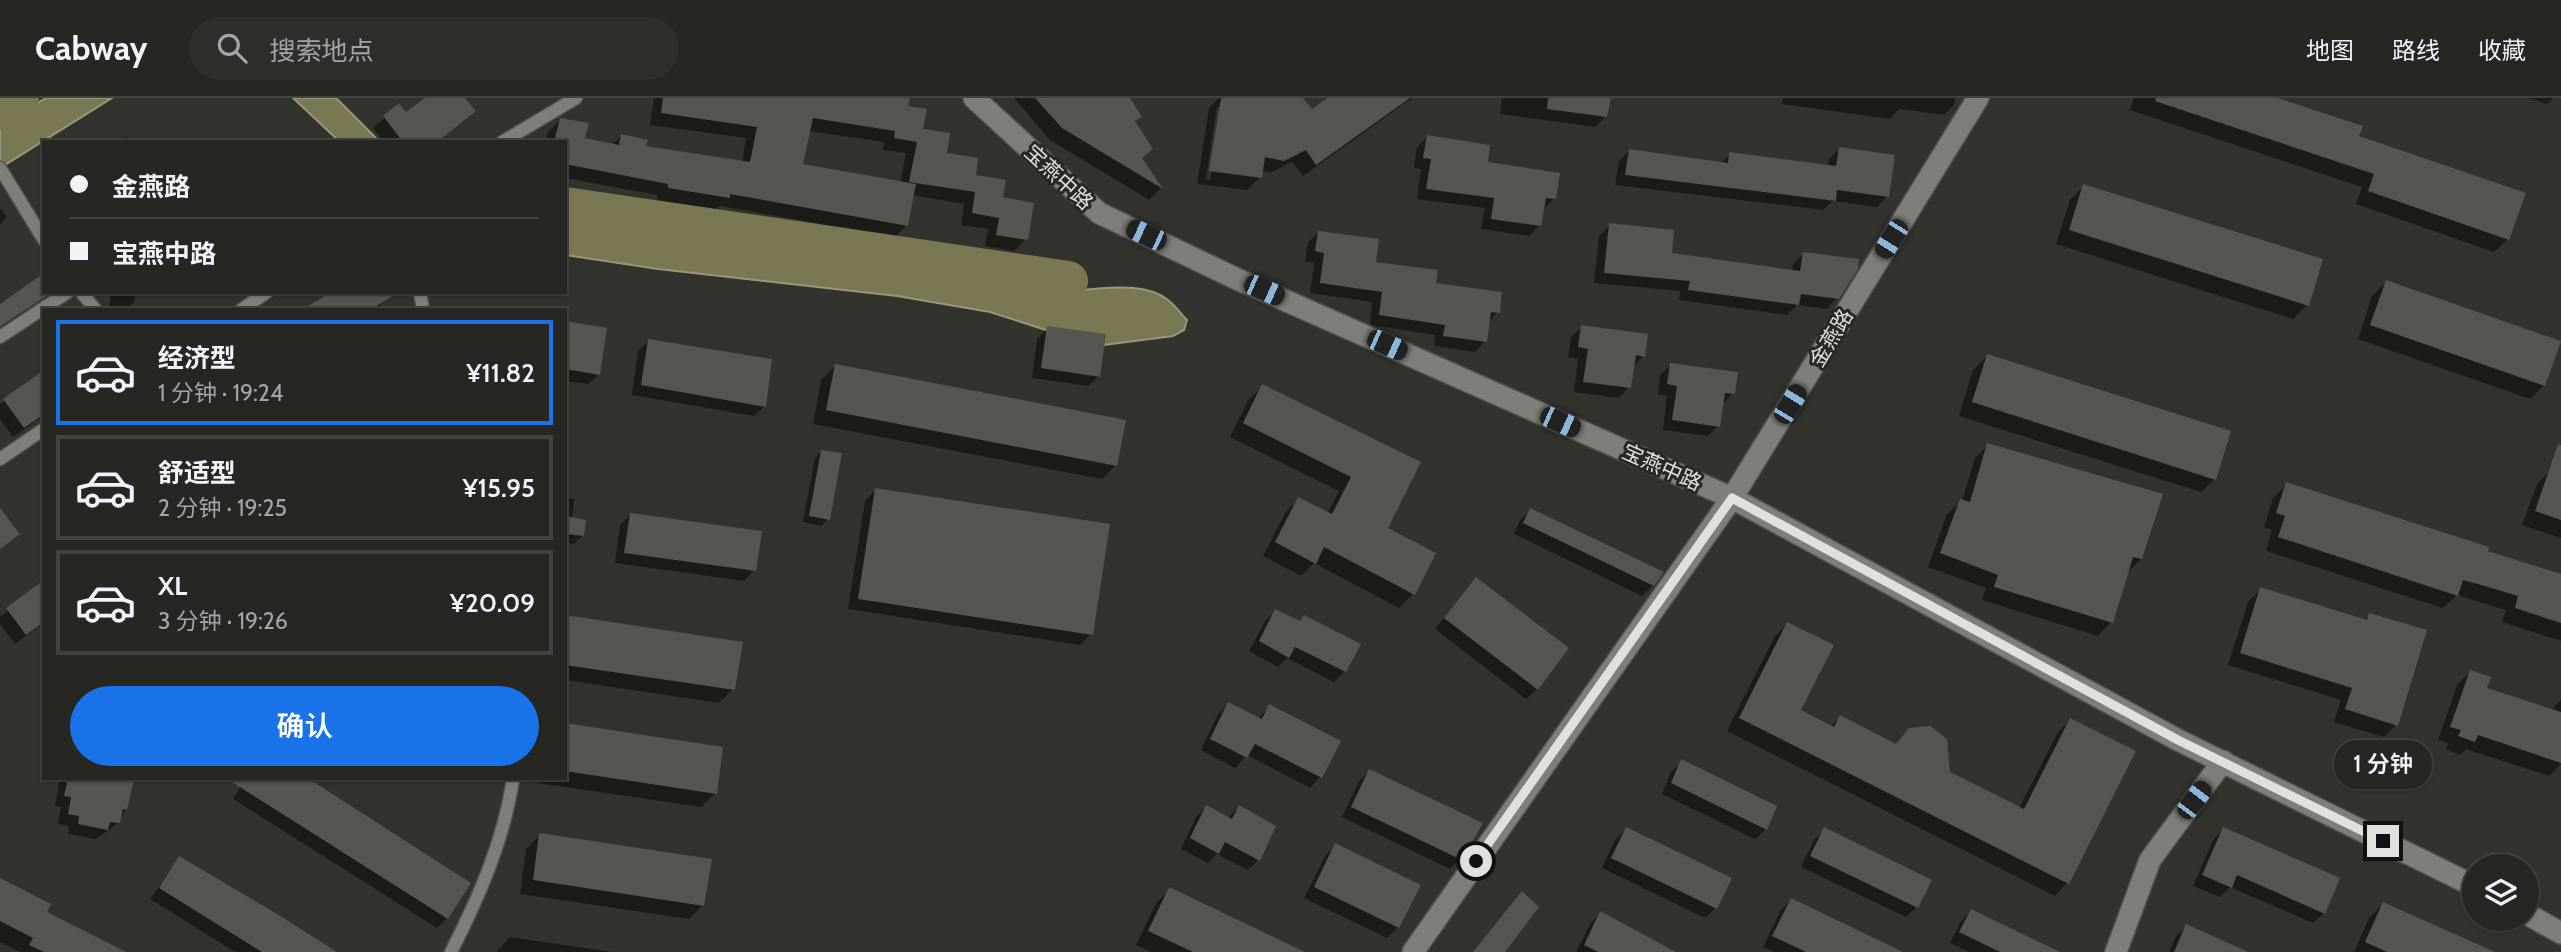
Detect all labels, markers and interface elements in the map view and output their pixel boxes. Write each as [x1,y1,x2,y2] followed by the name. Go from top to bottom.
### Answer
[189,17,679,80] search box
[35,28,147,68] text: Cabway
[213,29,251,67] icon: search
[269,35,373,67] text: 搜索地点
[2306,36,2354,65] text: 地图
[2392,36,2440,65] text: 路线
[2478,36,2526,65] text: 收藏
[1020,139,1098,215] street label: 宝燕中路
[112,171,190,203] text: 金燕路
[1871,216,1912,262] car
[1123,217,1170,253] car
[112,238,216,270] text: 宝燕中路
[1241,272,1288,308] car
[1804,305,1858,371] street label: 金燕路
[1364,327,1411,363] car
[74,341,137,404] icon: car
[158,342,236,374] text: 经济型
[466,357,535,389] text: ¥11.82
[158,379,283,407] text: 1 分钟 · 19:24
[1771,381,1810,427] car
[1537,404,1584,440] car
[1619,438,1705,496] street label: 宝燕中路
[74,456,137,519] icon: car
[158,457,236,489] text: 舒适型
[462,472,535,504] text: ¥15.95
[158,494,287,522] text: 2 分钟 · 19:25
[158,570,187,602] text: XL
[74,571,137,634] icon: car
[450,587,535,619] text: ¥20.09
[158,607,288,635] text: 3 分钟 · 19:26
[70,686,539,766] button: 确认
[2334,740,2432,788] callout: 1 分钟
[2353,750,2413,778] text: 1 分钟
[2173,777,2216,823] car
[2367,825,2399,857] route end
[1460,845,1492,877] route start
[2462,854,2539,931] map controls
[2462,854,2539,931] button: layers

